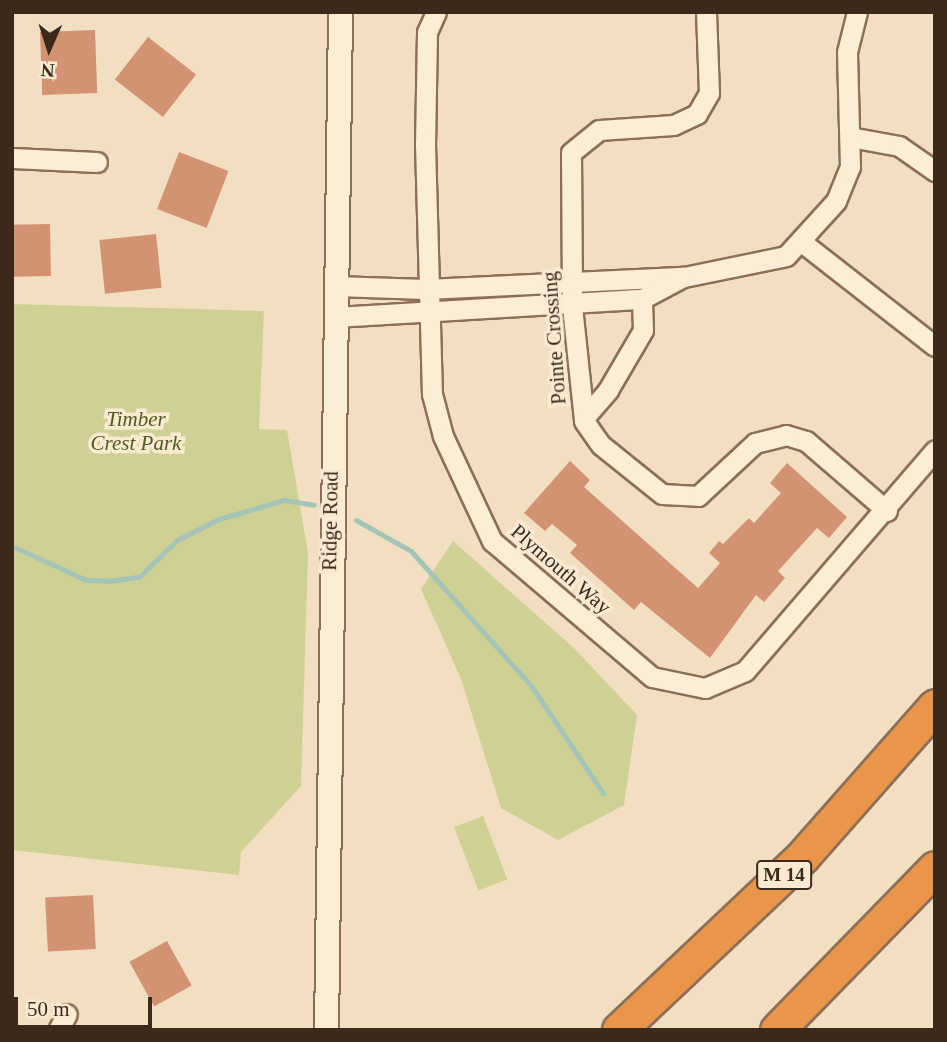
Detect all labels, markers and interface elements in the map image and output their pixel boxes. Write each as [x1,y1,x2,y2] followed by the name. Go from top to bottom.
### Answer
[14,14,84,84] north arrow
[40,60,55,81] text: N
[537,270,571,406] street label: Pointe Crossing
[91,406,181,456] park label: Timber Crest Park
[317,471,343,571] street label: Ridge Road
[506,519,616,619] street label: Plymouth Way
[756,860,812,890] road number: M 14
[18,982,156,1026] scale bar
[27,997,70,1021] text: 50 m

